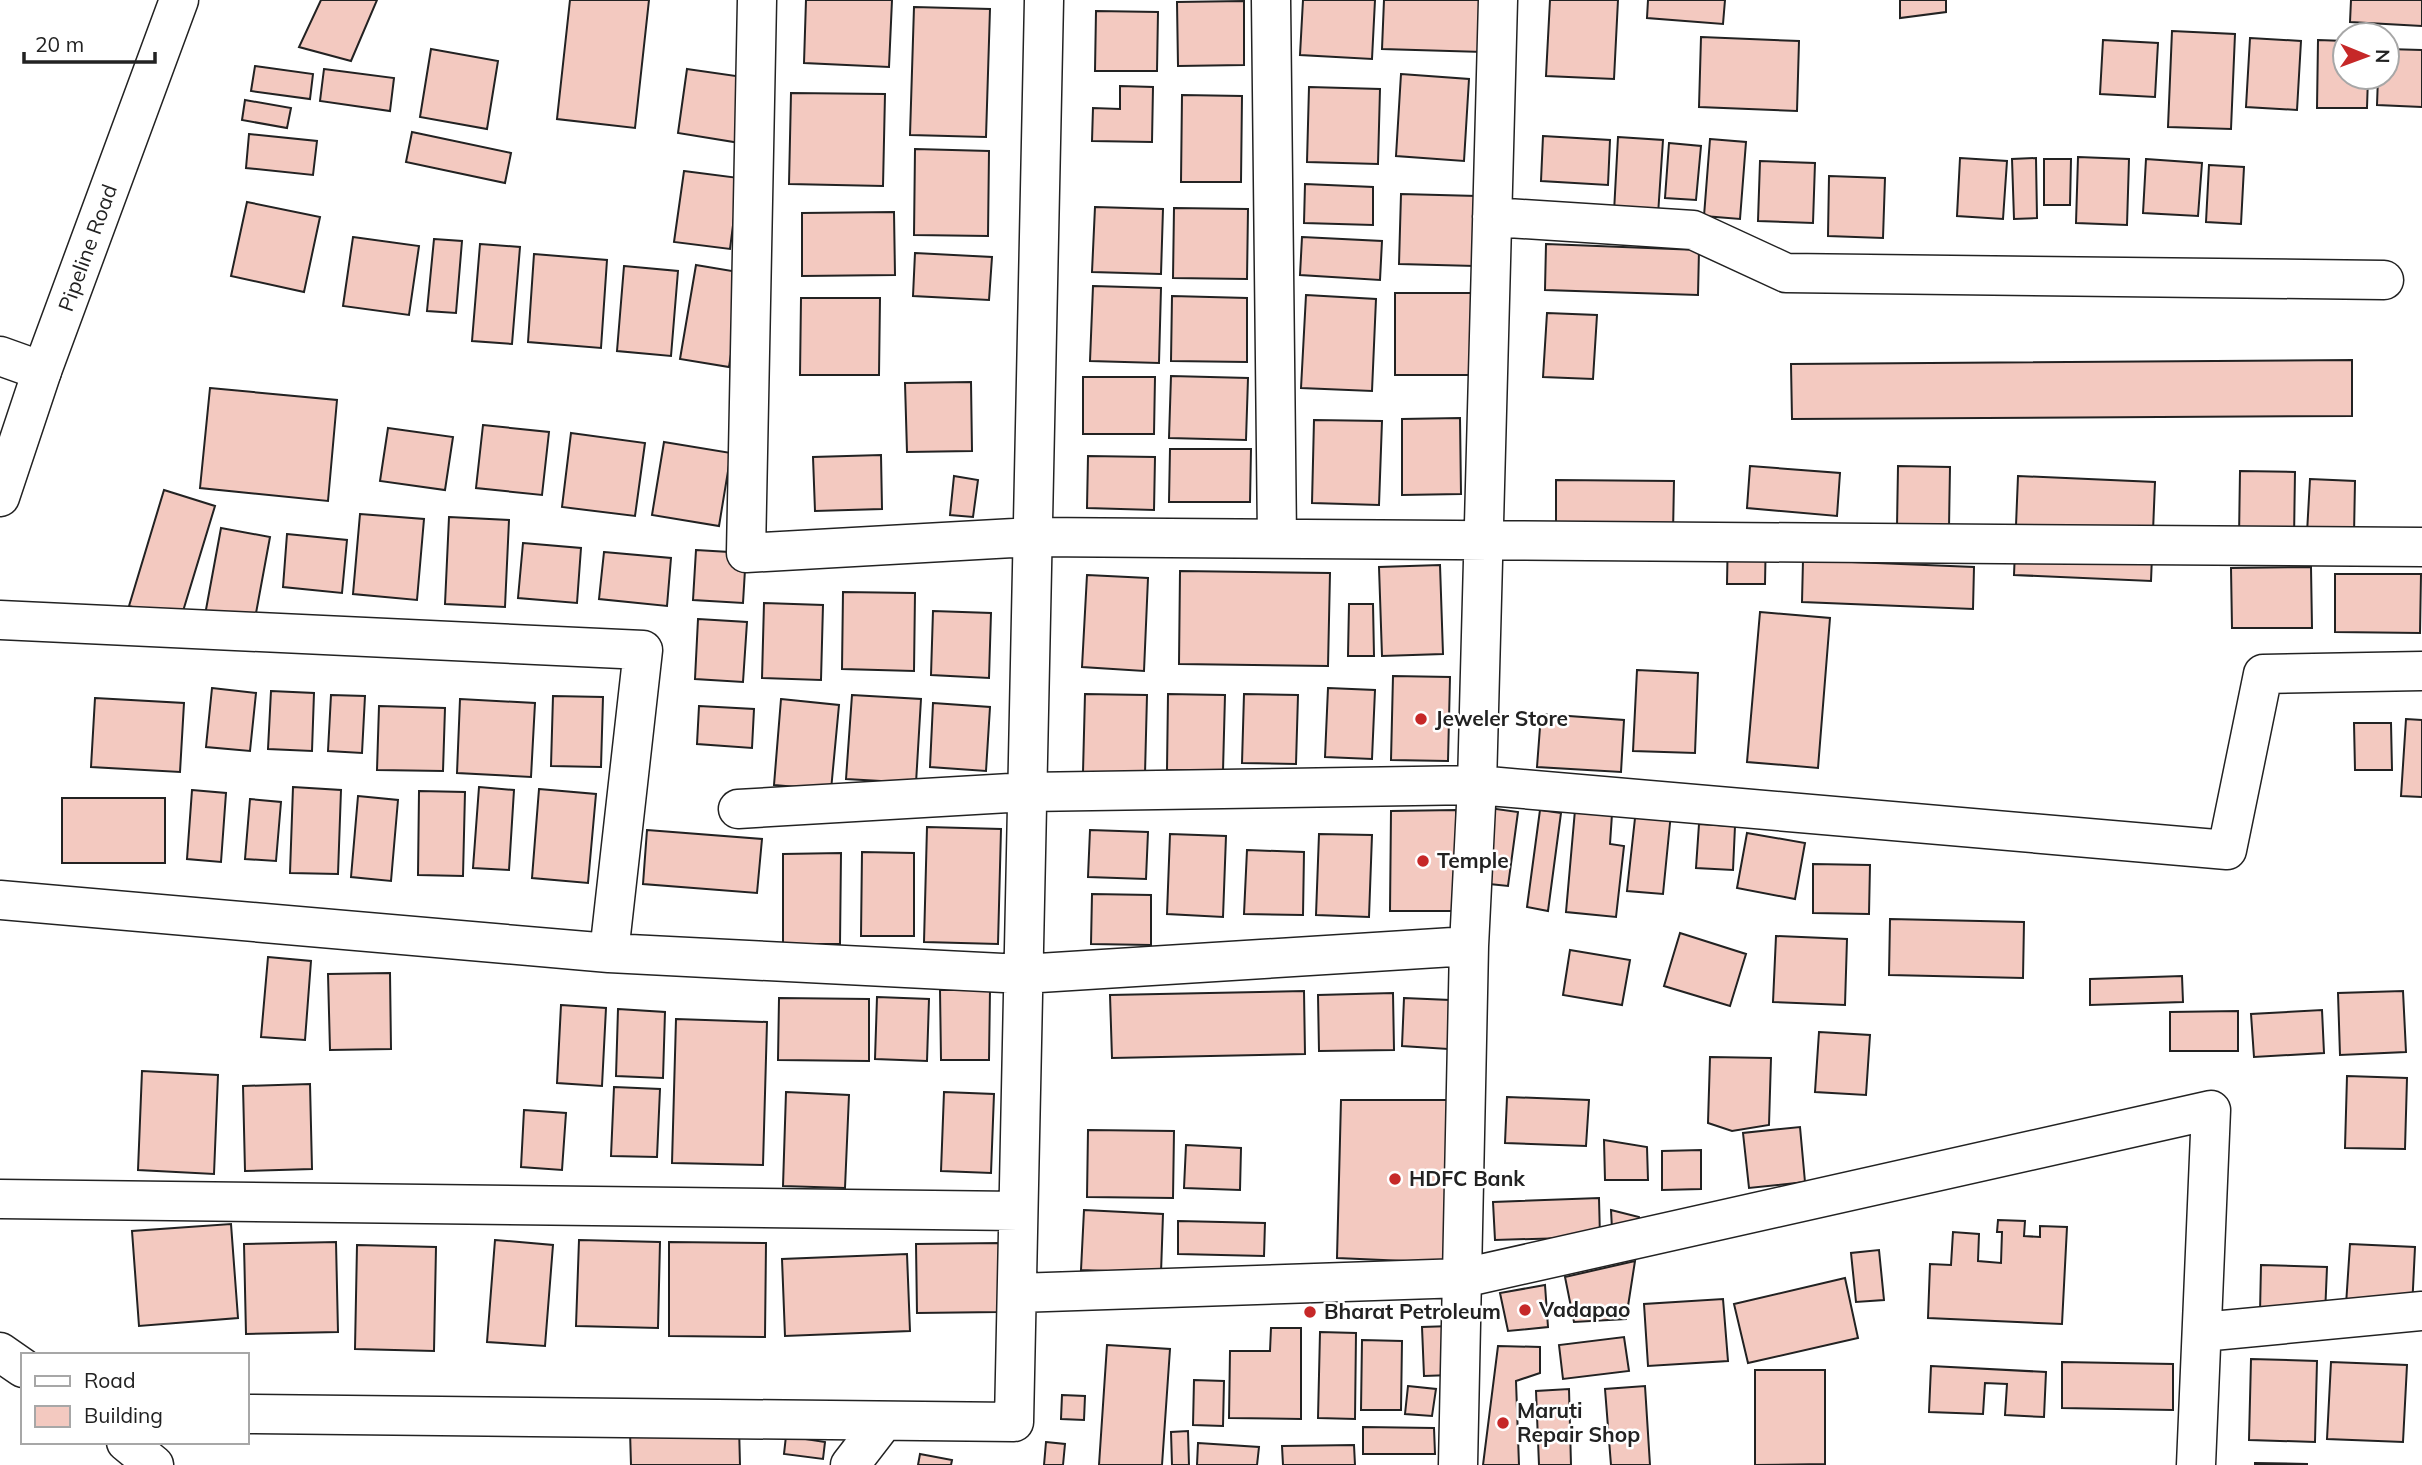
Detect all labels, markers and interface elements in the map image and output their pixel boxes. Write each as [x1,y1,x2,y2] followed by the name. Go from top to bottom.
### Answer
[24,21,156,65] scale bar
[2331,21,2401,91] north arrow
[35,31,84,57] text: 20 m
[2371,49,2395,64] text: N
[52,181,122,315] street label: Pipeline Road
[1435,705,1568,731] place label: Jeweler Store
[1413,711,1429,727] marker: Jeweler Store
[1437,847,1509,873] place label: Temple
[1415,853,1431,869] marker: Temple
[1409,1165,1525,1191] place label: HDFC Bank
[1387,1171,1403,1187] marker: HDFC Bank
[1538,1296,1630,1322] place label: Vadapao
[1324,1298,1501,1324] place label: Bharat Petroleum
[1517,1302,1533,1318] marker: Vadapao
[1302,1304,1318,1320] marker: Bharat Petroleum
[21,1353,248,1444] legend
[84,1367,135,1393] text: Road
[1517,1397,1640,1447] place label: Maruti Repair Shop
[84,1402,163,1428] text: Building
[1495,1415,1511,1431] marker: Maruti Repair Shop

